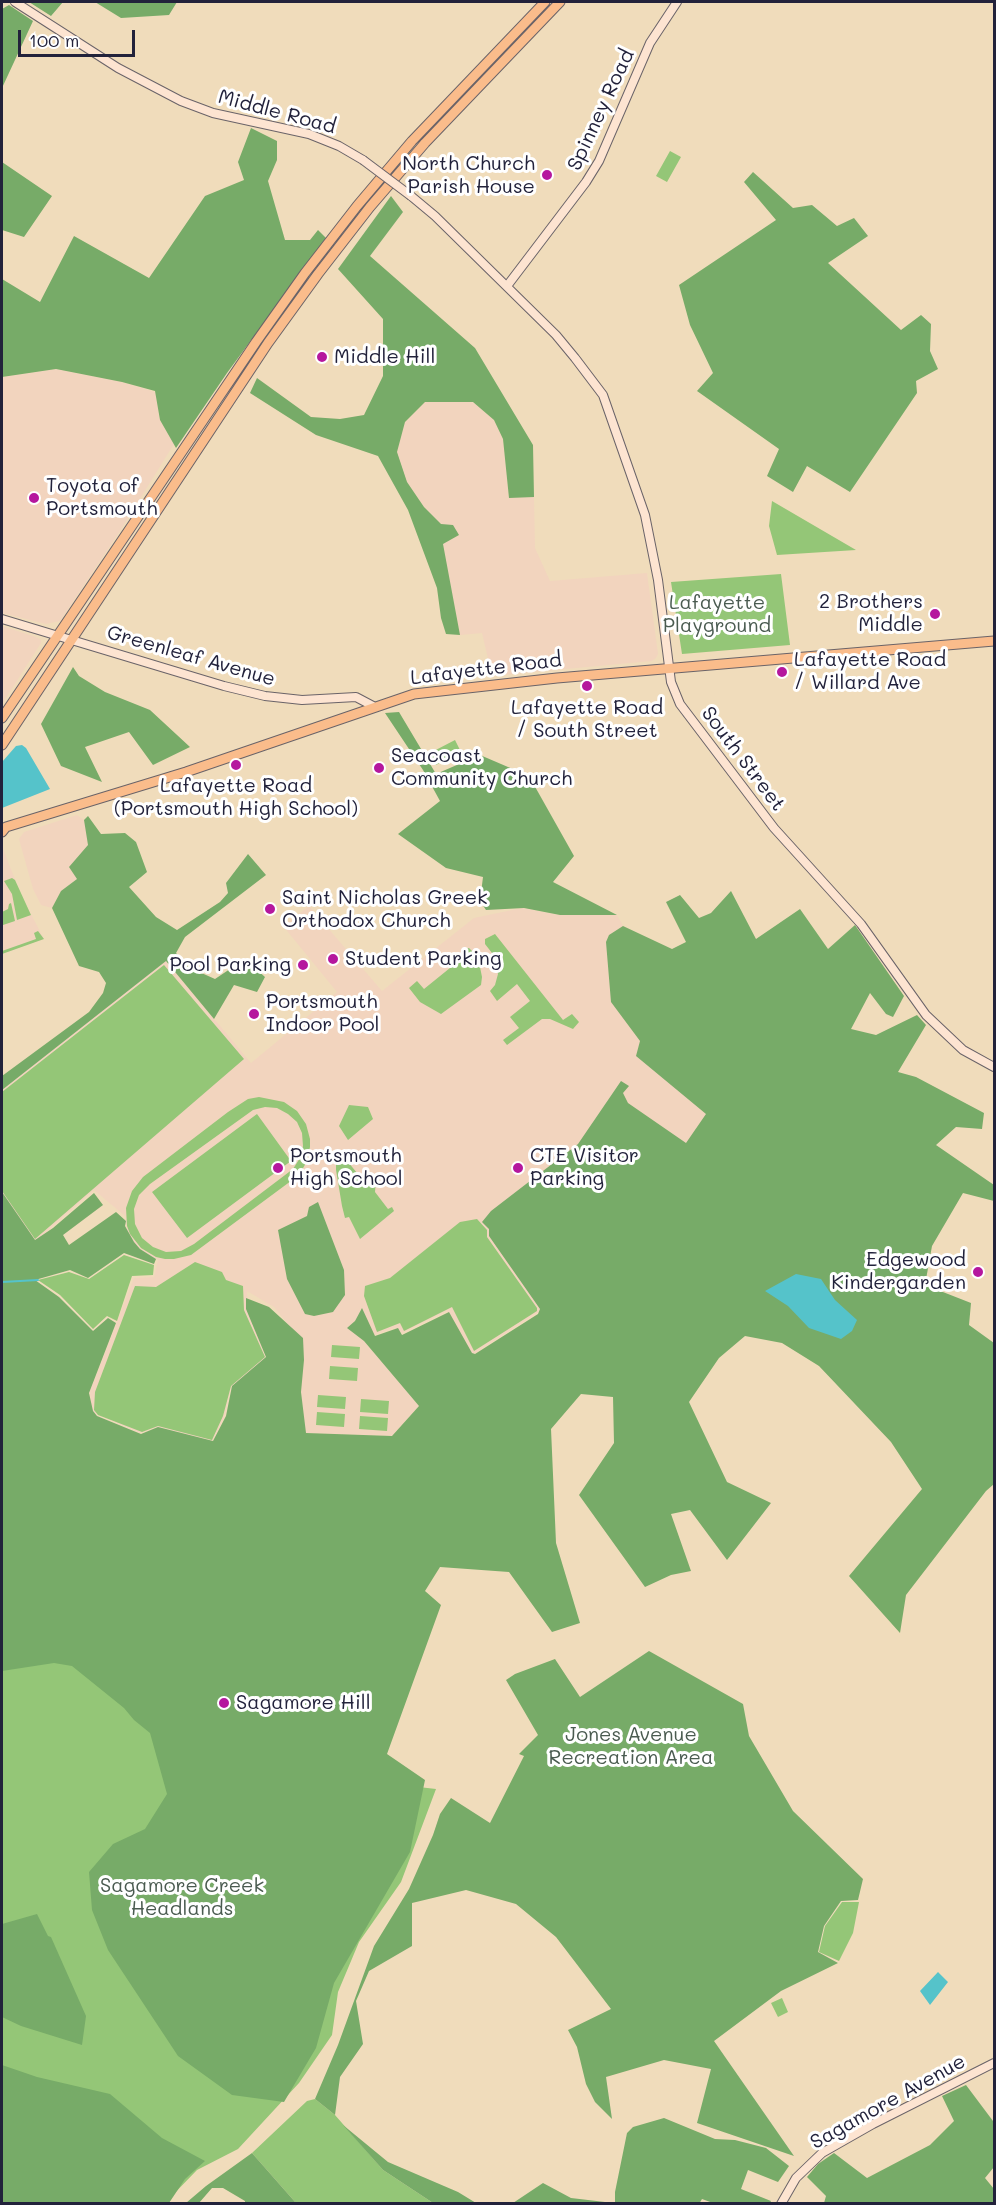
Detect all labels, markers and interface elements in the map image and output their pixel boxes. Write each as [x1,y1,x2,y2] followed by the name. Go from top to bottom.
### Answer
[21,18,138,56] scale bar
[29,28,79,52] text: 100 m
[562,46,640,174] street label: Spinney Road
[215,85,339,139] street label: Middle Road
[402,152,535,199] place label: North Church Parish House
[540,168,554,182] marker: North Church Parish House
[334,345,436,369] place label: Middle Hill
[315,350,329,364] marker: Middle Hill
[46,474,157,521] place label: Toyota of Portsmouth
[27,491,41,505] marker: Toyota of Portsmouth
[819,590,923,637] place label: 2 Brothers Middle
[663,591,771,638] park label: Lafayette Playground
[928,607,942,621] marker: 2 Brothers Middle
[104,620,278,692] street label: Greenleaf Avenue
[409,648,563,690] street label: Lafayette Road
[794,648,946,695] place label: Lafayette Road / Willard Ave
[775,665,789,679] marker: Lafayette Road / Willard Ave
[580,679,594,693] marker: Lafayette Road / South Street
[511,696,663,743] place label: Lafayette Road / South Street
[696,702,790,816] street label: South Street
[391,744,572,791] place label: Seacoast Community Church
[229,758,243,772] marker: Lafayette Road (Portsmouth High School)
[372,761,386,775] marker: Seacoast Community Church
[114,774,358,821] place label: Lafayette Road (Portsmouth High School)
[282,886,488,933] place label: Saint Nicholas Greek Orthodox Church
[263,902,277,916] marker: Saint Nicholas Greek Orthodox Church
[345,947,501,971] place label: Student Parking
[326,952,340,966] marker: Student Parking
[170,953,291,977] place label: Pool Parking
[296,958,310,972] marker: Pool Parking
[266,990,380,1037] place label: Portsmouth Indoor Pool
[247,1007,261,1021] marker: Portsmouth Indoor Pool
[290,1144,403,1191] place label: Portsmouth High School
[530,1144,639,1191] place label: CTE Visitor Parking
[271,1161,285,1175] marker: Portsmouth High School
[511,1161,525,1175] marker: CTE Visitor Parking
[831,1248,966,1295] place label: Edgewood Kindergarden
[971,1265,985,1279] marker: Edgewood Kindergarden
[236,1691,371,1715] place label: Sagamore Hill
[217,1696,231,1710] marker: Sagamore Hill
[549,1723,713,1770] park label: Jones Avenue Recreation Area
[100,1874,264,1921] park label: Sagamore Creek Headlands
[806,2049,970,2155] street label: Sagamore Avenue

